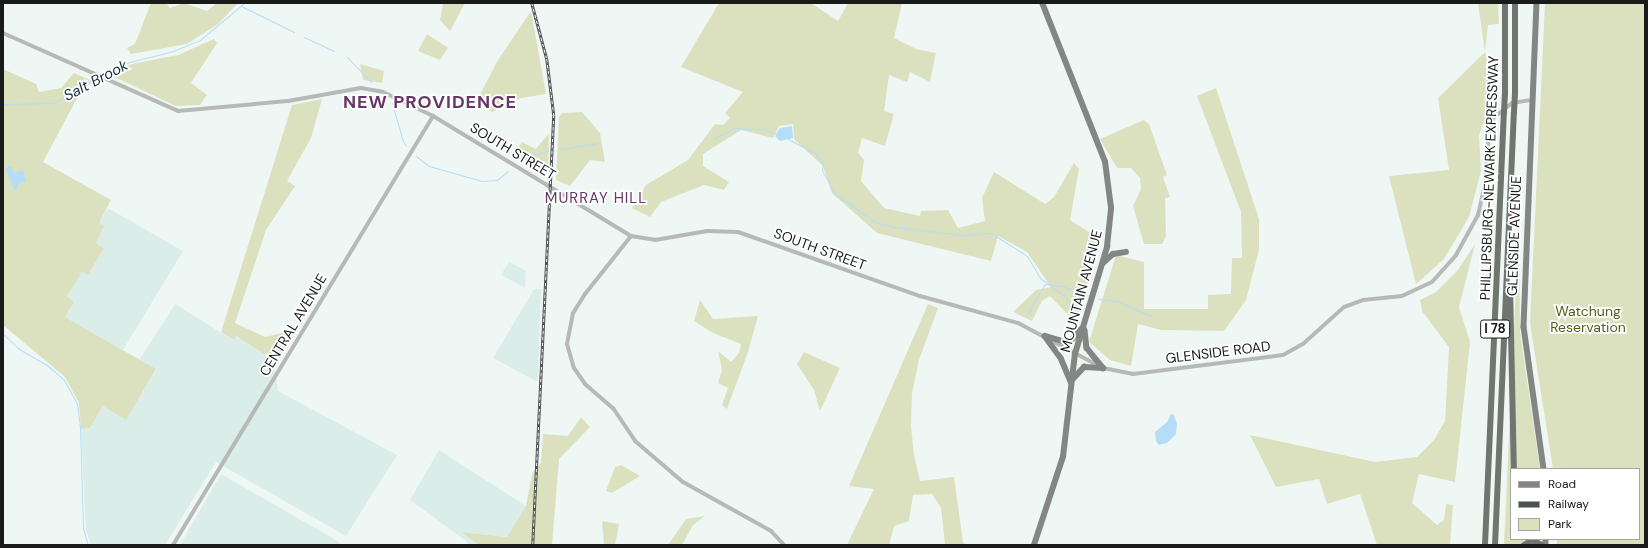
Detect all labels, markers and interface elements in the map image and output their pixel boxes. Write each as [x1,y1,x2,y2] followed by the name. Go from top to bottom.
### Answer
[1476,55,1502,301] street label: PHILLIPSBURG-NEWARK EXPRESSWAY
[61,57,131,105] water label: Salt Brook
[343,91,517,113] district label: NEW PROVIDENCE
[467,119,559,183] street label: SOUTH STREET
[1504,176,1524,296] street label: GLENSIDE AVENUE
[545,190,647,208] district label: MURRAY HILL
[772,225,868,273] street label: SOUTH STREET
[1057,228,1105,354] street label: MOUNTAIN AVENUE
[256,271,330,379] street label: CENTRAL AVENUE
[1550,303,1626,336] park label: Watchung Reservation
[1480,318,1510,340] road number: I 78
[1165,337,1271,367] street label: GLENSIDE ROAD
[1510,468,1640,540] legend
[1548,476,1576,492] text: Road
[1548,496,1589,512] text: Railway
[1548,516,1572,532] text: Park

